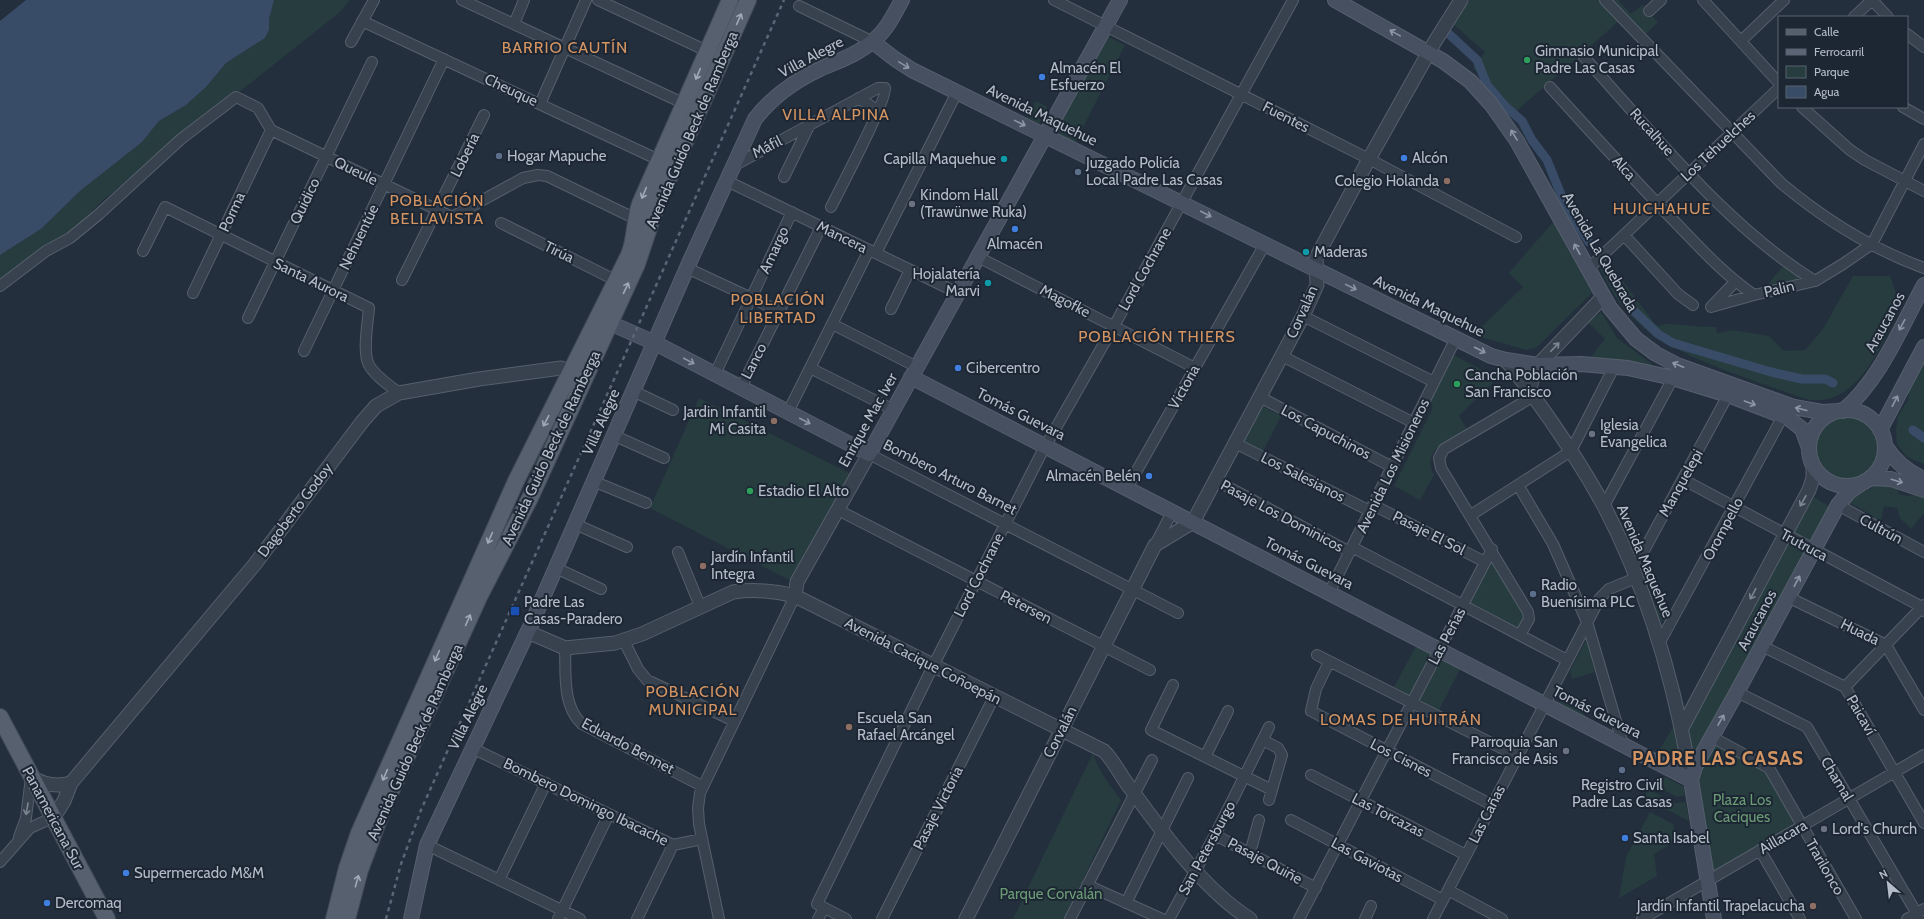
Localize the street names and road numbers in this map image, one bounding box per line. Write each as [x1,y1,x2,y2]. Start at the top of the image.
street label: Avenida Guido Beck de Ramberga [642,28,742,231]
street label: Villa Alegre [776,32,847,82]
street label: Cheuque [481,70,541,110]
street label: Avenida Maquehue [984,80,1101,150]
street label: Fuentes [1260,98,1312,136]
street label: Rucalhue [1626,104,1678,160]
street label: Los Tehuelches [1677,107,1759,185]
street label: Lobería [447,129,484,180]
street label: Máfil [749,132,785,162]
street label: Alca [1608,152,1640,184]
street label: Queule [331,153,381,189]
street label: Quidico [286,175,324,227]
street label: Porma [215,189,249,235]
street label: Avenida La Quebrada [1558,189,1642,316]
street label: Nehuentúe [335,201,383,273]
street label: Mancera [814,217,871,257]
street label: Amargo [755,224,793,276]
street label: Lord Cochrane [1115,224,1175,314]
street label: Tirúa [541,237,578,267]
street label: Santa Aurora [270,254,352,306]
street label: Avenida Maquehue [1371,271,1488,341]
street label: Palin [1762,277,1796,301]
street label: Magofke [1037,281,1093,321]
street label: Corvalán [1282,283,1322,341]
street label: Araucanos [1861,289,1909,355]
street label: Lanco [737,340,771,382]
street label: Avenida Guido Beck de Ramberga [498,347,604,548]
street label: Victoria [1164,361,1204,412]
street label: Enrique Mac Iver [835,370,901,470]
street label: Tomás Guevara [974,384,1069,444]
street label: Villa Alegre [578,386,624,458]
street label: Avenida Los Misioneros [1353,396,1433,536]
street label: Los Capuchinos [1278,401,1374,463]
street label: Bombero Arturo Barnet [880,435,1020,519]
street label: Manquelepi [1655,446,1707,520]
street label: Los Salesianos [1258,448,1348,506]
street label: Dagoberto Godoy [254,459,337,561]
street label: Pasaje Los Dominicos [1217,476,1347,556]
street label: Orompello [1699,494,1747,564]
street label: Avenida Maquehue [1613,502,1677,620]
street label: Pasaje El Sol [1390,507,1469,559]
street label: Cultrún [1856,510,1906,548]
street label: Trutruca [1777,525,1831,565]
street label: Lord Cochrane [950,530,1008,620]
street label: Tomás Guevara [1262,533,1357,593]
street label: Petersen [997,586,1055,628]
street label: Araucanos [1734,587,1780,653]
street label: Las Peñas [1424,604,1470,668]
street label: Avenida Cacique Coñoepán [842,614,1004,708]
street label: Huada [1838,615,1883,649]
street label: Avenida Guido Beck de Ramberga [364,640,467,843]
street label: Villa Alegre [444,681,492,753]
street label: Tomás Guevara [1550,682,1645,742]
street label: Paicaví [1842,692,1880,738]
street label: Corvalán [1039,703,1081,761]
street label: Eduardo Bennet [579,714,677,778]
street label: Los Cisnes [1367,735,1435,781]
street label: Bombero Domingo Ibacache [501,754,672,850]
street label: Chamal [1817,754,1857,805]
street label: Pasaje Victoria [909,762,967,853]
street label: Panamericana Sur [18,763,88,873]
street label: Las Cañas [1465,782,1509,846]
street label: Las Torcazas [1349,789,1427,841]
street label: San Petersburgo [1175,798,1239,898]
street label: Aillacara [1756,816,1811,858]
street label: Pasaje Quiñe [1225,834,1306,888]
street label: Las Gaviotas [1328,834,1406,886]
street label: Trarilonco [1802,836,1848,898]

